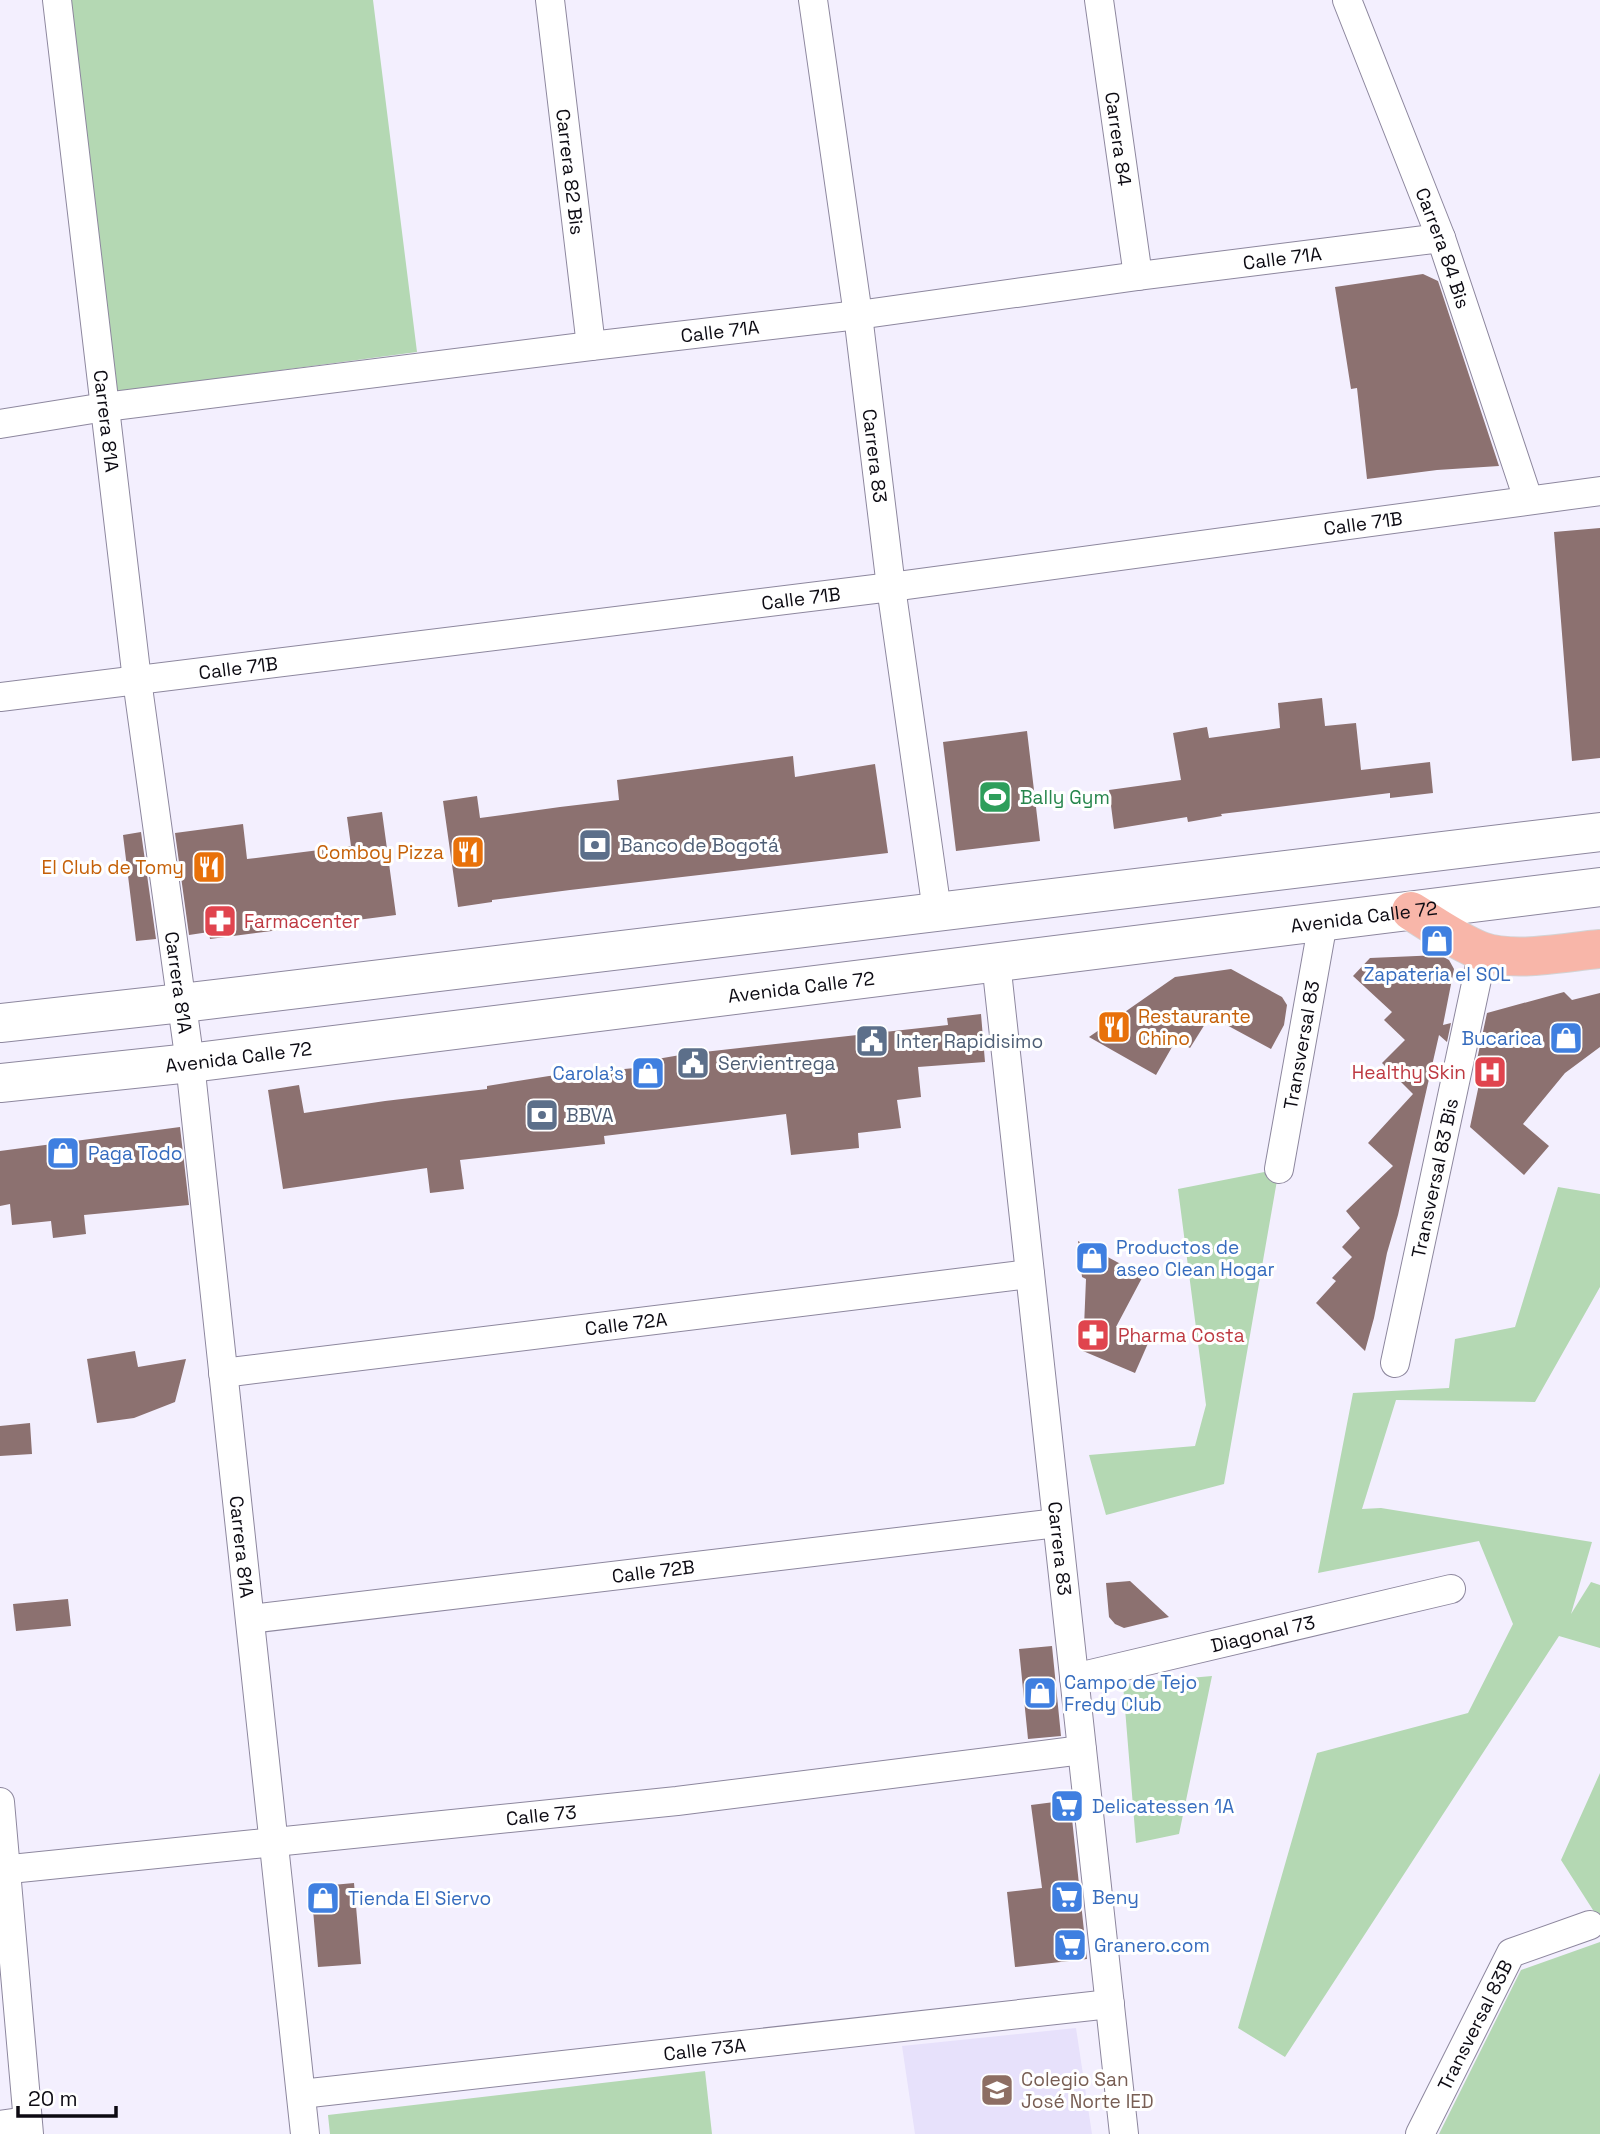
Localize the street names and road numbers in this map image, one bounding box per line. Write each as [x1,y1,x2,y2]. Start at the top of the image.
street label: Carrera 84 [1100,90,1138,187]
street label: Carrera 82 Bis [551,108,590,236]
street label: Carrera 84 Bis [1410,184,1476,312]
street label: Calle 71A [1241,241,1323,275]
street label: Calle 71A [679,314,761,348]
street label: Carrera 81A [88,369,125,474]
street label: Carrera 83 [857,407,893,504]
street label: Calle 71B [1322,505,1404,541]
street label: Calle 71B [760,581,842,615]
street label: Calle 71B [197,650,279,685]
street label: Avenida Calle 72 [1289,895,1439,938]
street label: Carrera 81A [159,930,198,1035]
street label: Avenida Calle 72 [726,965,876,1008]
street label: Transversal 83 [1277,978,1325,1111]
street label: Avenida Calle 72 [164,1035,313,1078]
street label: Transversal 83 Bis [1405,1096,1464,1260]
street label: Calle 72A [583,1306,669,1341]
street label: Carrera 81A [224,1494,260,1599]
street label: Carrera 83 [1043,1500,1078,1597]
street label: Calle 72B [610,1554,696,1588]
street label: Diagonal 73 [1208,1609,1317,1658]
street label: Calle 73 [505,1799,578,1831]
street label: Transversal 83B [1431,1955,1518,2095]
street label: Calle 73A [662,2032,747,2066]

